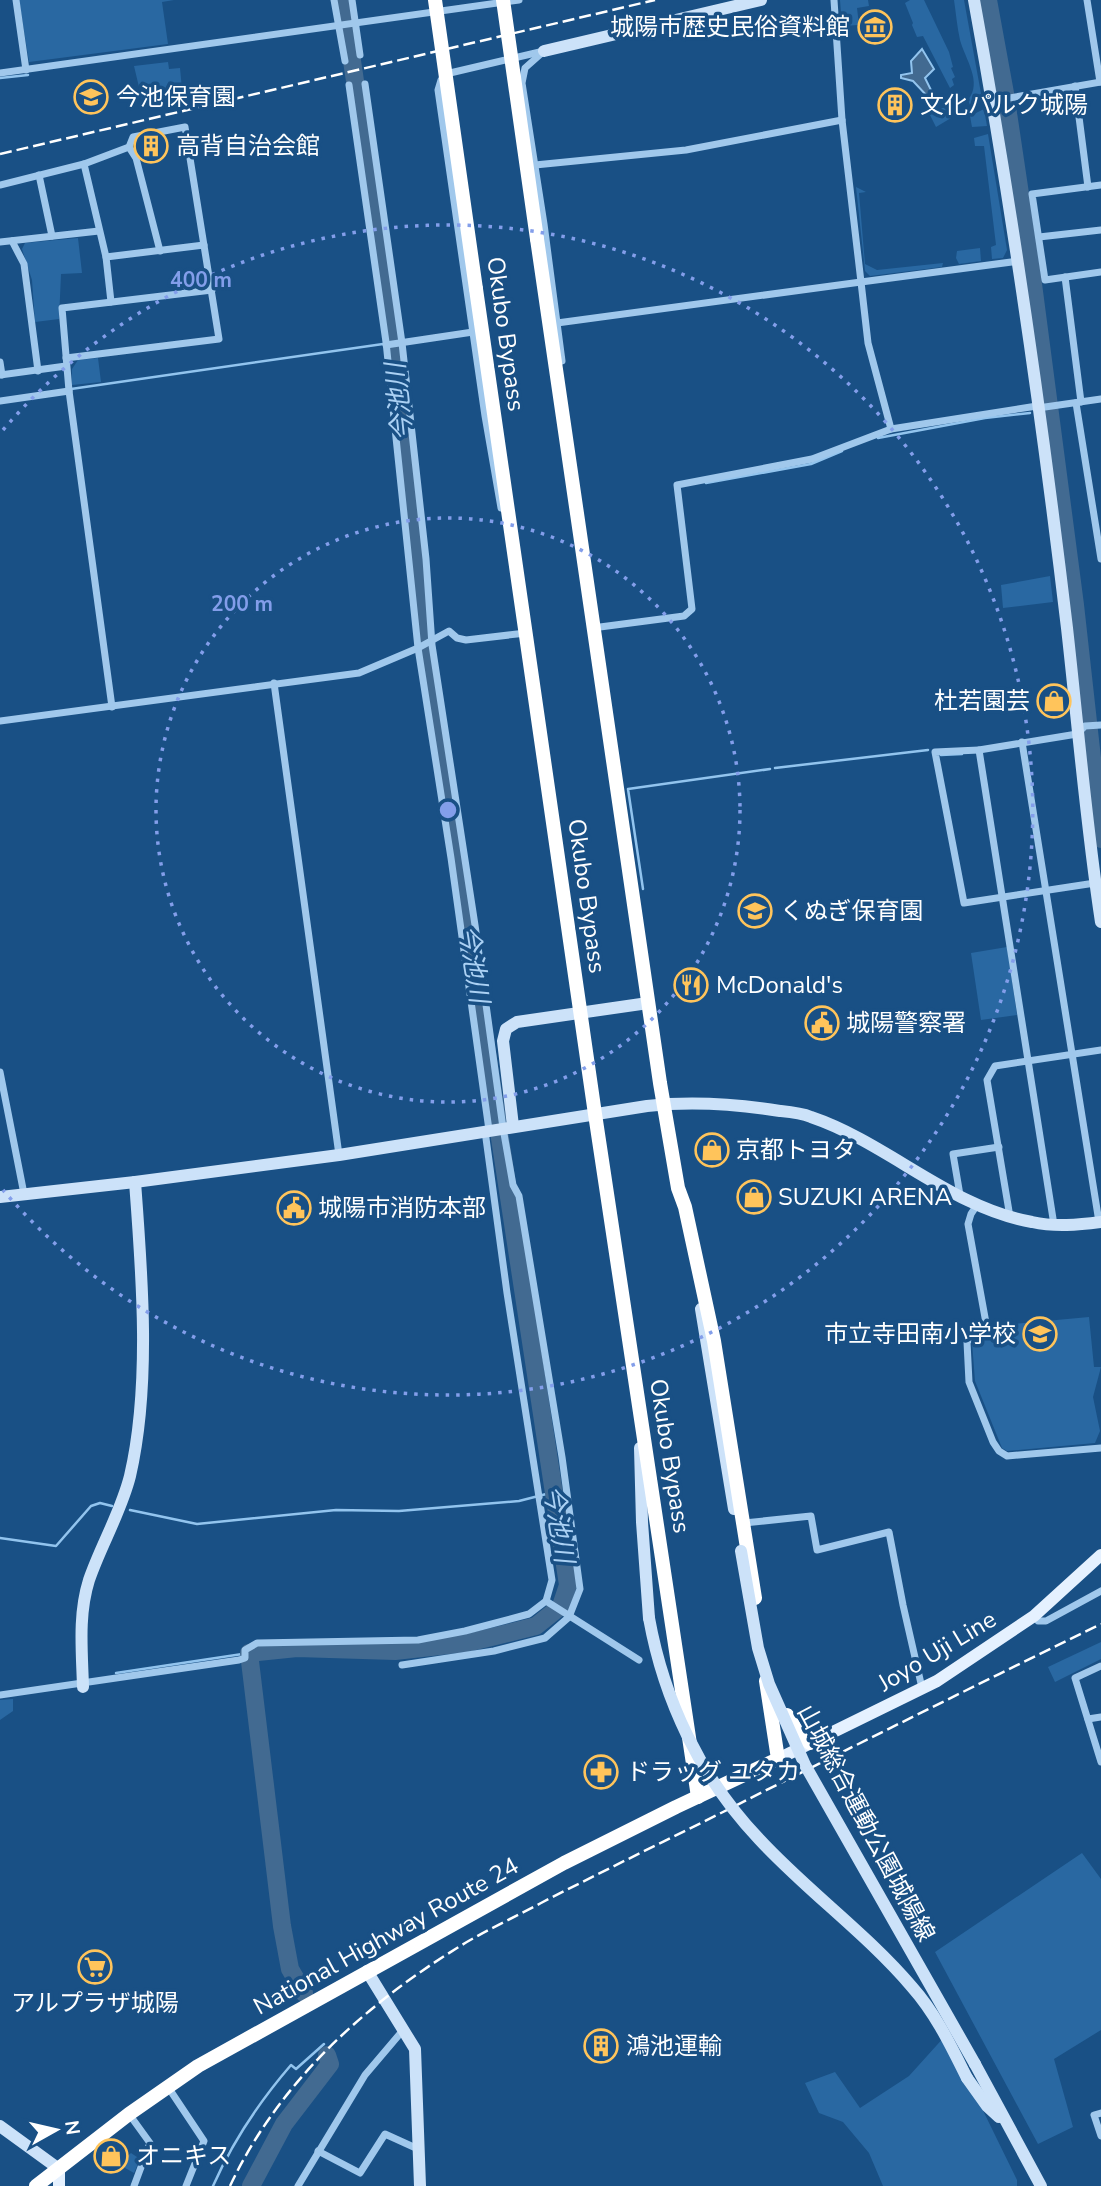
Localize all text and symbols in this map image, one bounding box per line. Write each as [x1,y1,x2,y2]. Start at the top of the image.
museum icon: 城陽市歴史民俗資料館 [856,8,894,46]
place label: 城陽市歴史民俗資料館 [610,11,850,43]
school or university icon: 今池保育園 [72,78,110,116]
place label: 今池保育園 [116,81,236,113]
building icon: 文化パルク城陽 [876,86,914,124]
place label: 文化パルク城陽 [920,89,1088,121]
building icon: 高背自治会館 [132,127,170,165]
place label: 高背自治会館 [176,130,320,162]
street label: Okubo Bypass [479,255,533,413]
text: 400 m [170,266,232,294]
water label: 今池川 [378,358,421,443]
text: 200 m [211,590,273,618]
shop icon: 杜若園芸 [1035,682,1073,720]
place label: 杜若園芸 [934,685,1030,717]
centre of rings [436,798,460,822]
street label: Okubo Bypass [560,817,614,975]
school or university icon: くぬぎ保育園 [736,892,774,930]
place label: くぬぎ保育園 [780,895,924,927]
water label: 今池川 [450,923,497,1008]
restaurant icon: McDonald's [672,966,710,1004]
place label: McDonald's [716,969,843,1001]
public building icon: 城陽警察署 [803,1004,841,1042]
place label: 城陽警察署 [846,1007,966,1039]
shop icon: 京都トヨタ [693,1131,731,1169]
place label: 京都トヨタ [736,1134,856,1166]
shop icon: SUZUKI ARENA [735,1178,773,1216]
place label: SUZUKI ARENA [778,1181,952,1213]
public building icon: 城陽市消防本部 [275,1189,313,1227]
place label: 城陽市消防本部 [318,1192,486,1224]
school or university icon: 市立寺田南小学校 [1021,1315,1059,1353]
place label: 市立寺田南小学校 [824,1318,1016,1350]
street label: Okubo Bypass [642,1377,698,1535]
water label: 今池川 [535,1483,582,1568]
street label: Joyo Uji Line [871,1603,1002,1699]
street label: 山城総合運動公園城陽線 [790,1699,942,1947]
pharmacy icon: ドラッグ ユタカ [582,1753,620,1791]
place label: ドラッグ ユタカ [626,1756,800,1788]
street label: National Highway Route 24 [248,1850,524,2022]
supermarket icon: アルプラザ城陽 [76,1948,114,1986]
place label: アルプラザ城陽 [11,1987,179,2019]
building icon: 鴻池運輸 [582,2027,620,2065]
place label: 鴻池運輸 [626,2030,722,2062]
north arrow [21,2095,91,2165]
text: N [58,2119,86,2137]
shop icon: オニキス [92,2137,130,2175]
place label: オニキス [136,2140,231,2172]

